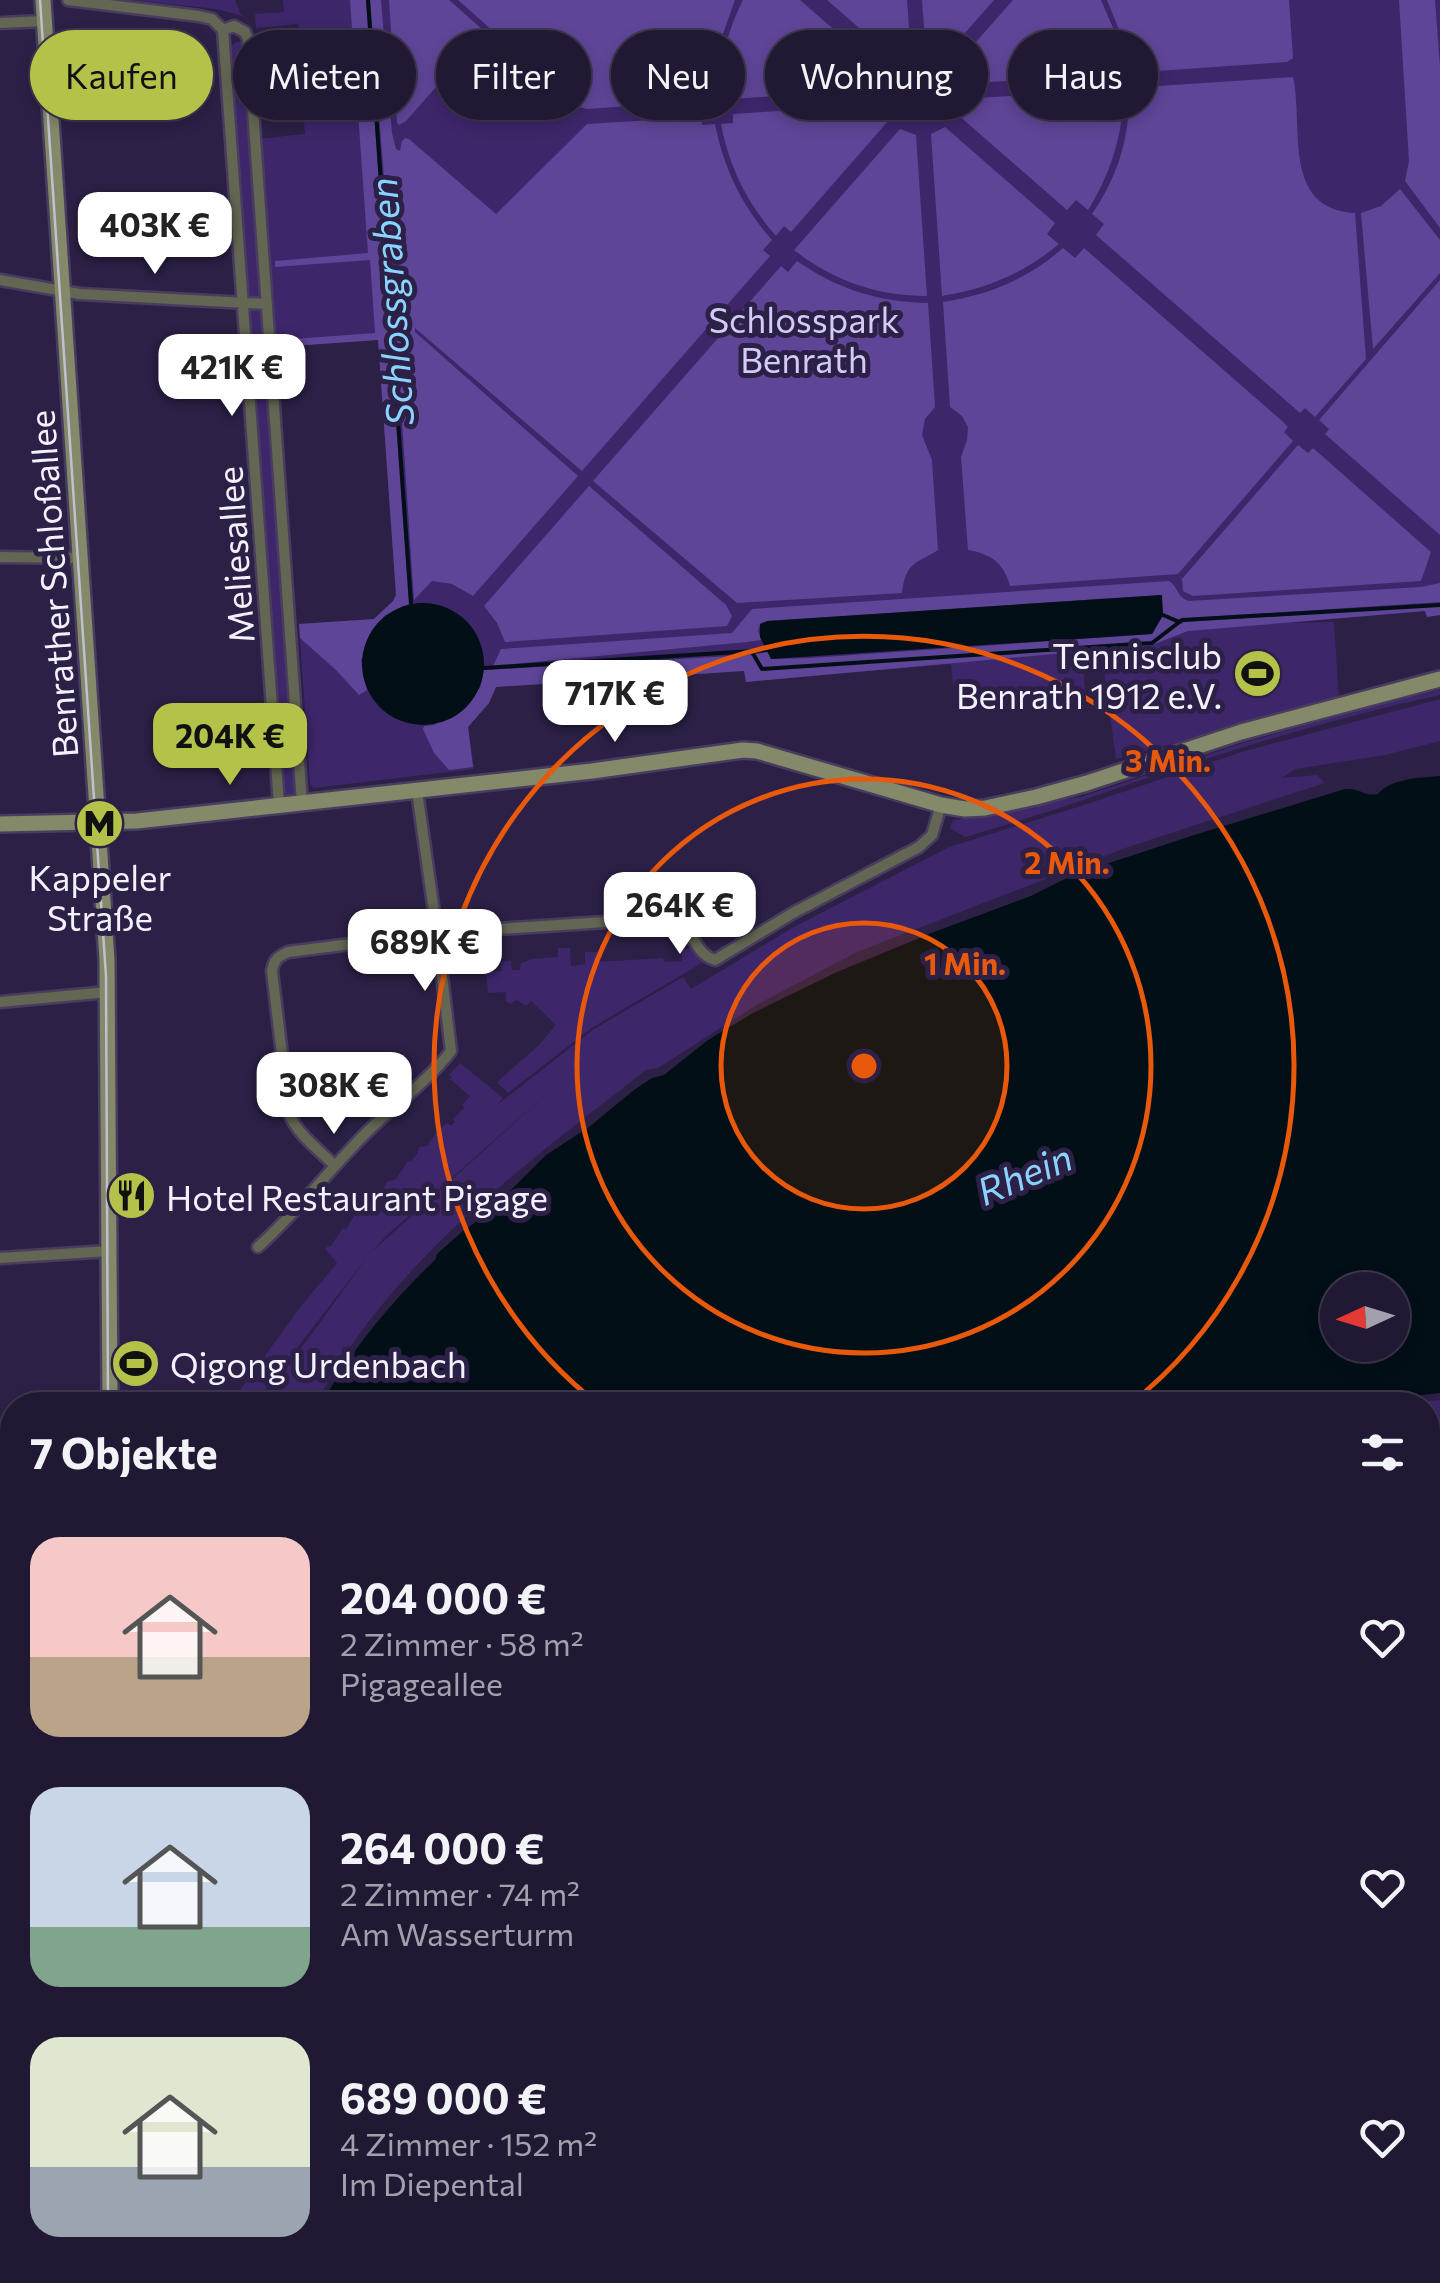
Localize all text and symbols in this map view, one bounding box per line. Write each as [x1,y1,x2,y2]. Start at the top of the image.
chip: Kaufen [30,30,213,120]
chip: Mieten [233,30,416,120]
chip: Filter [436,30,591,120]
chip: Neu [611,30,745,120]
chip: Wohnung [765,30,988,120]
chip: Haus [1008,30,1158,120]
water label: Schlossgraben [358,176,422,428]
pin: 403K € [74,192,236,277]
text: 403K € [100,204,210,244]
park label: Schlosspark Benrath [708,297,900,380]
pin: 421K € [151,334,313,419]
text: 421K € [180,346,284,386]
street label: Benrather Schloßallee [18,409,86,759]
street label: Meliesallee [206,465,262,645]
place label: Tennisclub Benrath 1912 e.V. [956,633,1222,716]
sports icon: Tennisclub Benrath 1912 e.V. [1231,648,1283,700]
pin: 717K € [534,660,696,745]
text: 717K € [565,672,665,712]
pin: 204K € [149,703,311,788]
text: 204K € [175,715,285,755]
text: 3 Min. [1125,741,1211,778]
metro station icon: Kappeler Straße [74,798,126,850]
text: 2 Min. [1024,843,1110,880]
place label: Kappeler Straße [29,855,172,938]
pin: 264K € [599,872,761,957]
text: 264K € [626,884,734,924]
pin: 689K € [344,909,506,994]
text: 689K € [370,921,480,961]
text: 1 Min. [924,944,1006,981]
centre of rings [846,1048,882,1084]
pin: 308K € [253,1052,415,1137]
text: 308K € [279,1064,389,1104]
water label: Rhein [969,1132,1079,1214]
restaurant icon: Hotel Restaurant Pigage [105,1170,157,1222]
place label: Hotel Restaurant Pigage [166,1175,548,1218]
north arrow [1320,1272,1410,1362]
map controls [1320,1272,1410,1362]
sports icon: Qigong Urdenbach [109,1337,161,1389]
place label: Qigong Urdenbach [170,1342,467,1385]
icon: filters [1355,1425,1410,1480]
text: 7 Objekte [30,1426,218,1478]
text: 204 000 € [340,1571,547,1623]
icon: home [110,1577,230,1697]
icon: heart [1355,1610,1410,1665]
text: 2 Zimmer · 58 m² [340,1623,584,1663]
text: Pigageallee [340,1663,503,1703]
text: 264 000 € [340,1821,545,1873]
icon: home [110,1827,230,1947]
icon: heart [1355,1860,1410,1915]
text: 2 Zimmer · 74 m² [340,1873,580,1913]
text: Am Wasserturm [340,1913,574,1953]
text: 689 000 € [340,2071,547,2123]
icon: home [110,2077,230,2197]
icon: heart [1355,2110,1410,2165]
text: 4 Zimmer · 152 m² [340,2123,597,2163]
text: Im Diepental [340,2163,524,2203]

